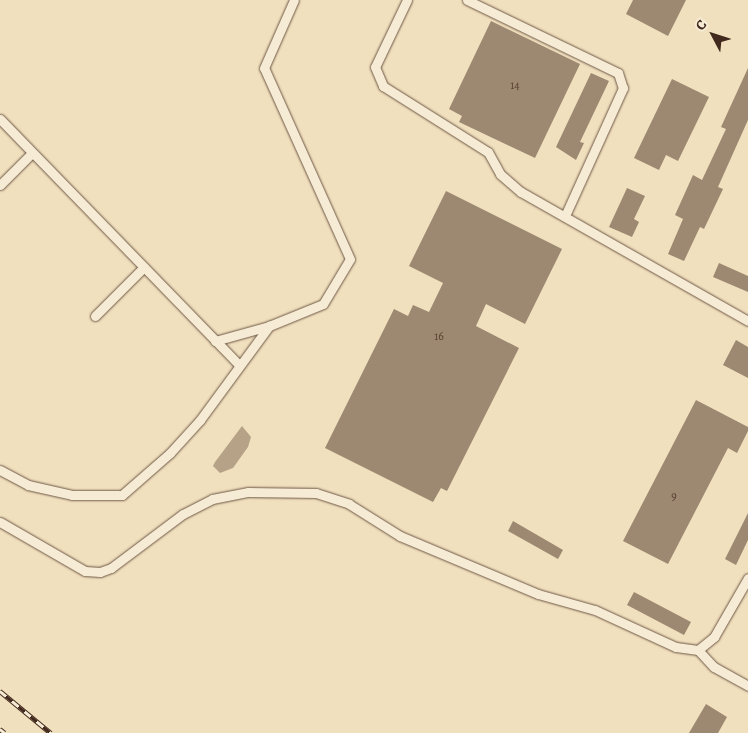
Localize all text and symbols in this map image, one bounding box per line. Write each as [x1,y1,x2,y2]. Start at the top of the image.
north arrow [688,10,738,60]
text: С [691,16,711,34]
house number: 14 [510,79,520,93]
house number: 16 [434,330,444,344]
house number: 9 [671,490,677,504]

